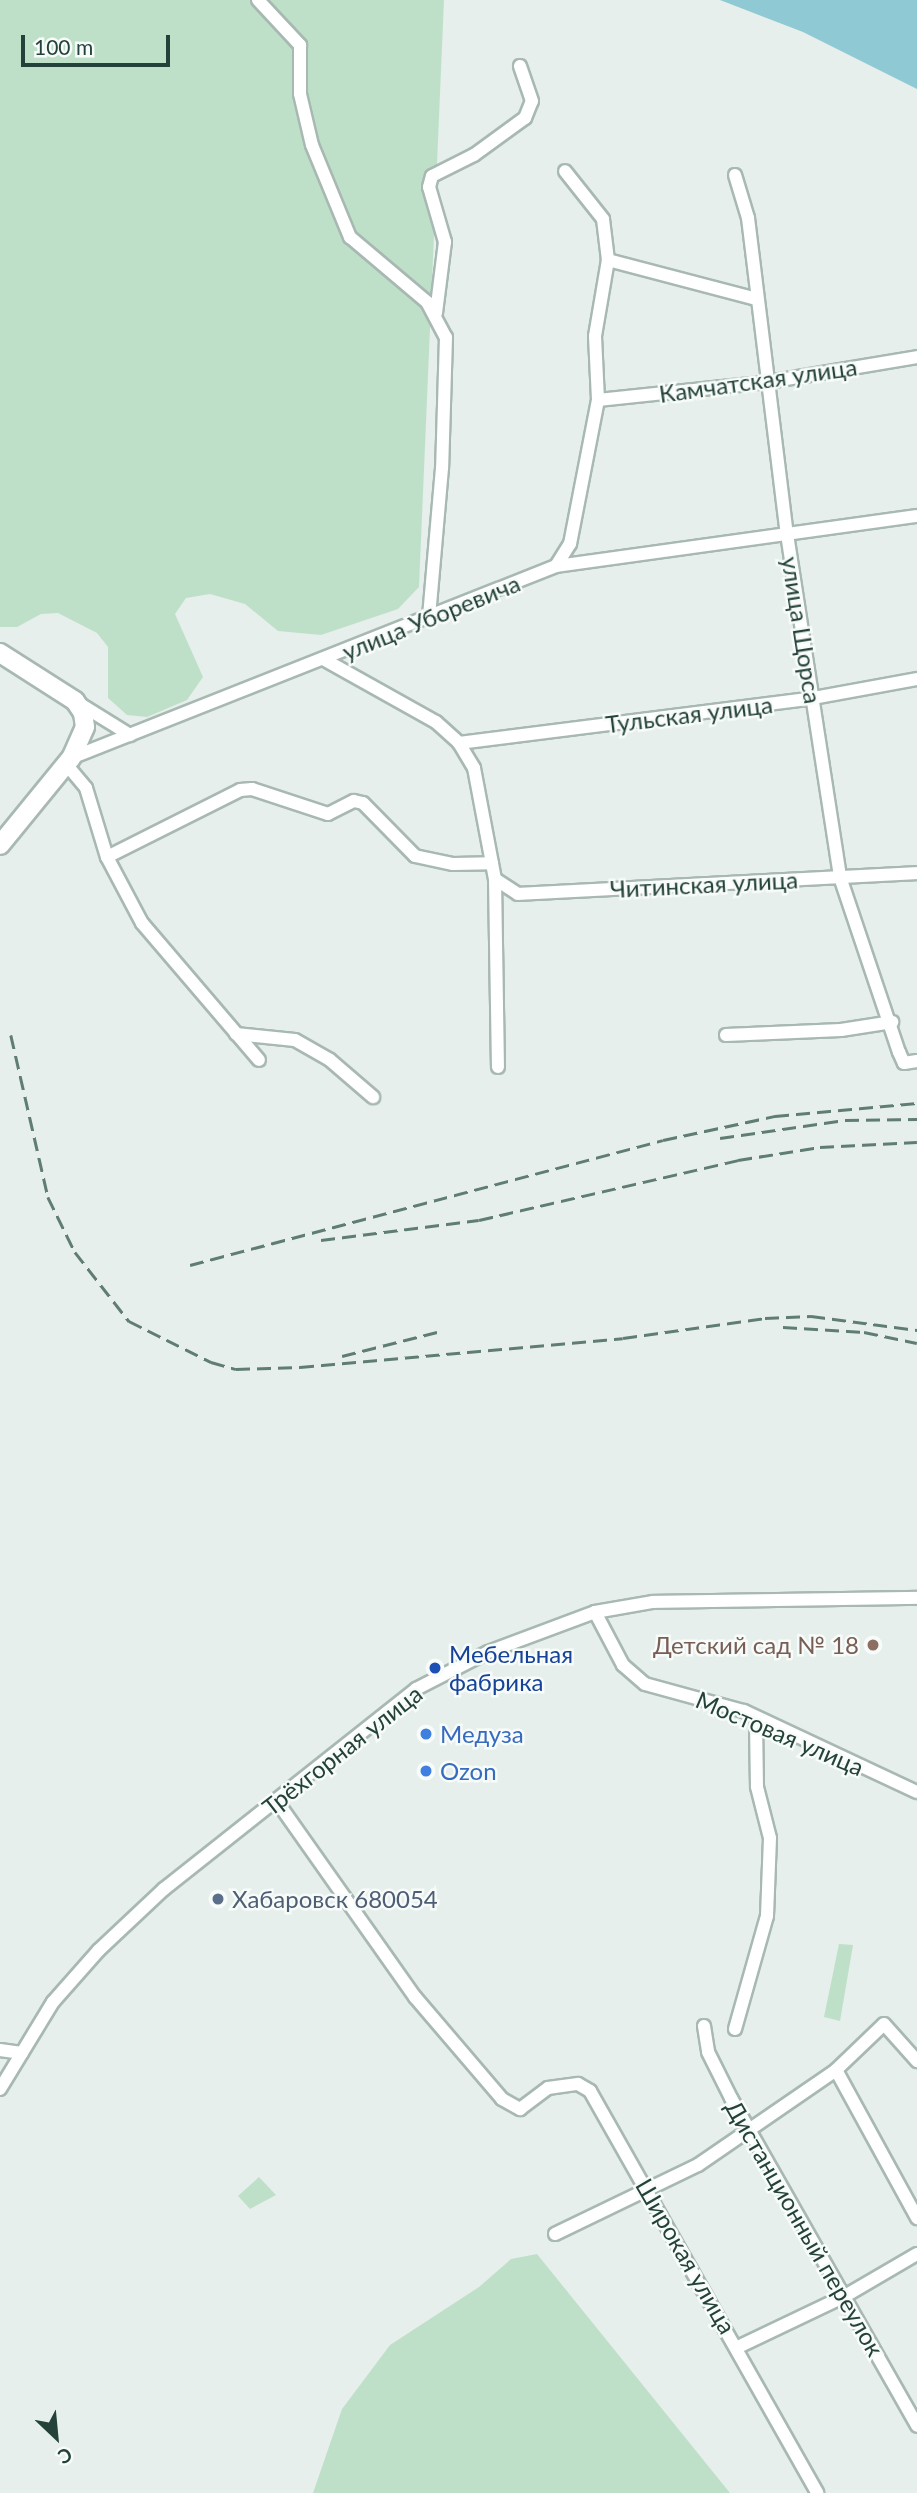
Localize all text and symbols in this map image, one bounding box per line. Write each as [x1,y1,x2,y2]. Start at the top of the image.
scale bar [24,21,173,65]
text: 100 m [34,34,93,59]
street label: Камчатская улица [657,352,859,408]
street label: улица Щорса [776,555,828,705]
street label: улица Уборевича [338,568,524,666]
street label: Тульская улица [604,689,774,739]
street label: Читинская улица [609,865,799,903]
place label: Детский сад № 18 [653,1631,859,1659]
marker: Детский сад № 18 [865,1637,881,1653]
place label: Мебельная фабрика [449,1640,573,1696]
marker: Мебельная фабрика [427,1660,443,1676]
street label: Трёхгорная улица [256,1679,428,1821]
street label: Мостовая улица [692,1685,868,1781]
place label: Медуза [440,1720,524,1748]
marker: Медуза [418,1726,434,1742]
place label: Ozon [440,1757,497,1785]
marker: Ozon [418,1763,434,1779]
place label: Хабаровск 680054 [232,1885,438,1913]
marker: Хабаровск 680054 [210,1891,226,1907]
street label: Дистанционный переулок [720,2095,890,2361]
street label: Широкая улица [630,2173,742,2339]
north arrow [21,2402,91,2472]
text: С [55,2443,76,2469]

